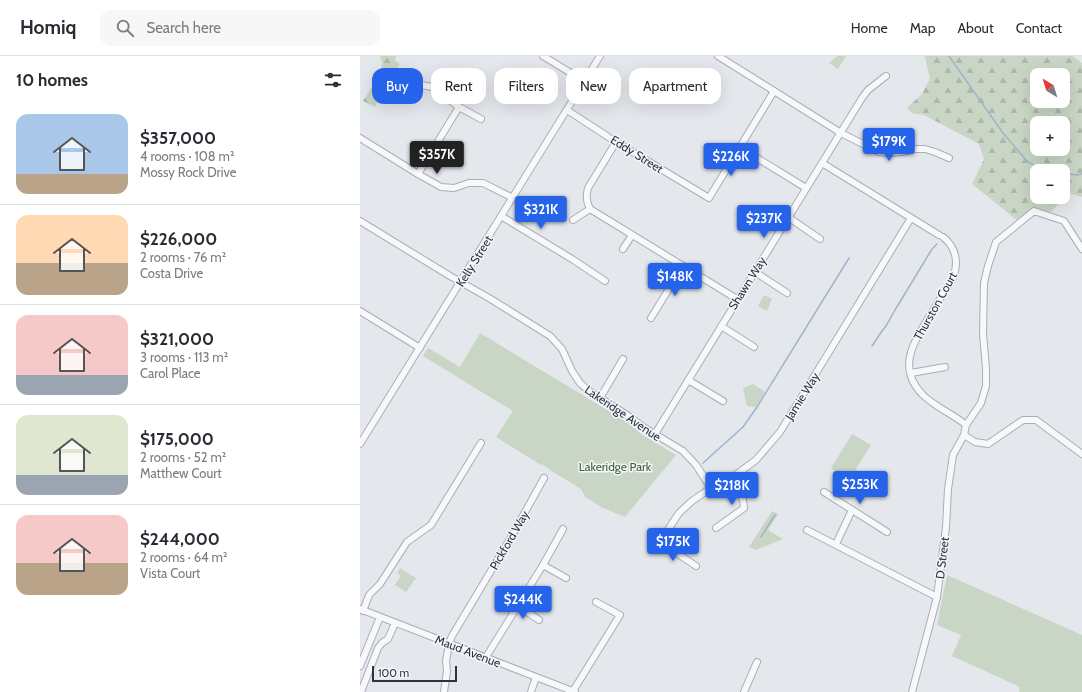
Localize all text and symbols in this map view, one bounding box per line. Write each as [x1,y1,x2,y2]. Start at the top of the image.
search box [100,10,380,46]
text: Homiq [20,16,76,39]
icon: search [114,17,136,39]
text: Search here [146,19,221,37]
text: Home [851,19,888,37]
text: Map [910,19,935,37]
text: About [957,19,994,37]
text: Contact [1016,19,1062,37]
chip: Buy [372,68,423,104]
chip: Rent [431,68,486,104]
chip: Filters [494,68,558,104]
chip: New [566,68,621,104]
chip: Apartment [629,68,721,104]
north arrow [1030,68,1070,108]
map controls [1030,68,1070,204]
icon: filters [322,69,344,91]
text: 10 homes [16,70,88,90]
button: + [1030,116,1070,156]
text: $357,000 [140,128,216,148]
pin: $179K [861,128,917,162]
icon: home [48,130,96,178]
street label: Eddy Street [608,132,666,176]
text: $179K [872,133,906,149]
pin: $357K [409,141,465,175]
pin: $226K [703,143,759,177]
text: $357K [419,146,455,162]
text: 4 rooms · 108 m² [140,148,234,164]
text: $226K [713,148,749,164]
text: Mossy Rock Drive [140,164,236,180]
button: − [1030,164,1070,204]
pin: $321K [513,196,569,230]
text: $321K [524,201,558,217]
pin: $237K [736,205,792,239]
text: $237K [746,210,782,226]
text: $226,000 [140,229,217,249]
icon: home [48,231,96,279]
street label: Kelly Street [452,233,496,289]
text: 2 rooms · 76 m² [140,249,226,265]
street label: Shawn Way [725,254,769,312]
pin: $148K [647,263,703,297]
text: Costa Drive [140,265,203,281]
text: $148K [657,268,693,284]
street label: Thurston Court [910,269,960,343]
text: $321,000 [140,329,214,349]
icon: home [48,331,96,379]
text: 3 rooms · 113 m² [140,349,228,365]
text: Carol Place [140,365,200,381]
street label: Jamie Way [781,370,822,423]
street label: Lakeridge Avenue [582,382,664,444]
text: $175,000 [140,429,214,449]
icon: home [48,431,96,479]
text: 2 rooms · 52 m² [140,449,226,465]
park label: Lakeridge Park [579,459,652,474]
text: Matthew Court [140,465,222,481]
pin: $253K [832,471,888,505]
pin: $218K [704,472,760,506]
text: $253K [842,476,878,492]
text: $218K [714,477,750,493]
street label: Pickford Way [486,508,532,572]
pin: $175K [645,528,701,562]
text: $244,000 [140,529,220,549]
icon: home [48,531,96,579]
text: $175K [656,533,690,549]
street label: D Street [932,536,952,580]
text: 2 rooms · 64 m² [140,549,227,565]
text: Vista Court [140,565,200,581]
pin: $244K [495,586,551,620]
text: $244K [504,591,542,607]
street label: Maud Avenue [433,632,503,670]
scale bar [372,664,457,683]
text: 100 m [378,666,409,680]

